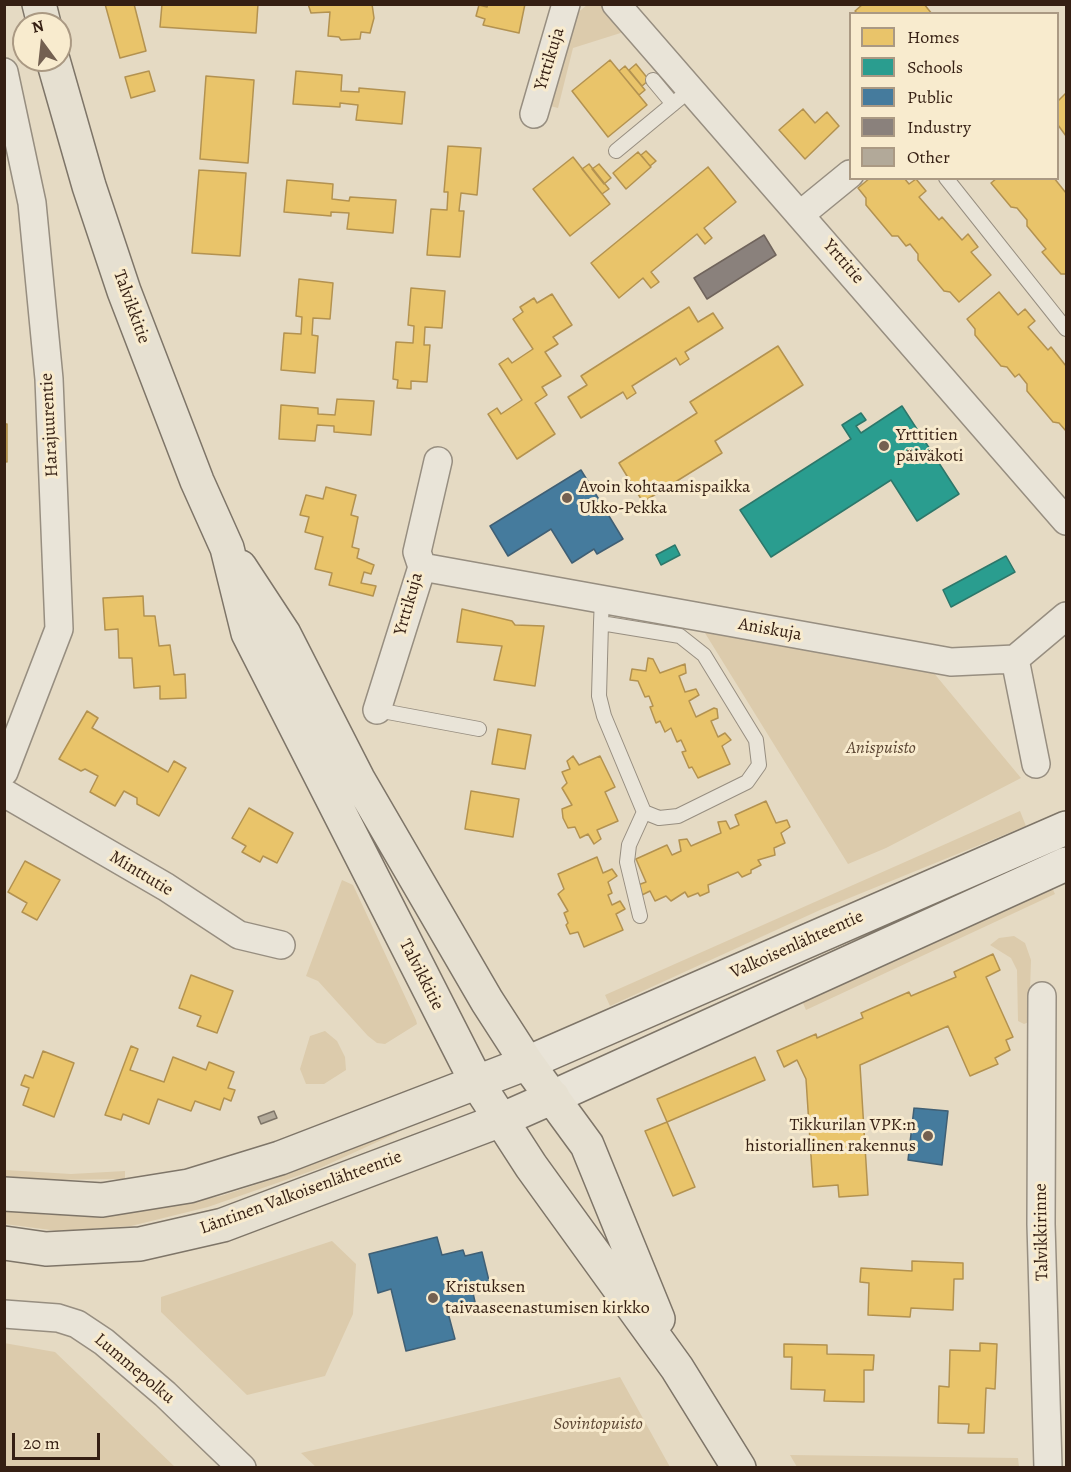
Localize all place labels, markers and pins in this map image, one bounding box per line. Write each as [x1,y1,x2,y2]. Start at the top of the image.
place label: Yrttitien päiväkoti [896,425,964,468]
marker: Yrttitien päiväkoti [877,439,891,453]
place label: Avoin kohtaamispaikka Ukko-Pekka [579,477,750,520]
marker: Avoin kohtaamispaikka Ukko-Pekka [560,491,574,505]
place label: Tikkurilan VPK:n historiallinen rakennus [745,1115,916,1158]
marker: Tikkurilan VPK:n historiallinen rakennus [921,1129,935,1143]
place label: Kristuksen taivaaseenastumisen kirkko [445,1277,650,1320]
marker: Kristuksen taivaaseenastumisen kirkko [426,1291,440,1305]

